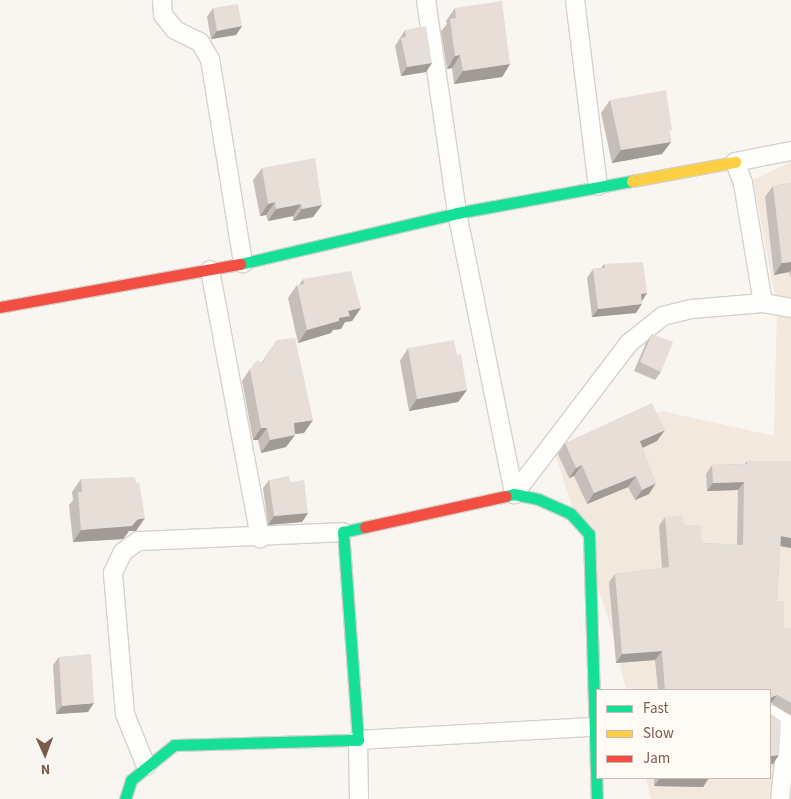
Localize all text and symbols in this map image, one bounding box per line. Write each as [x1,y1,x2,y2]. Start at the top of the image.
legend [596,689,771,779]
text: Fast [643,698,669,719]
text: Slow [643,723,674,744]
north arrow [20,729,70,779]
text: Jam [643,748,670,769]
text: N [41,759,51,779]

